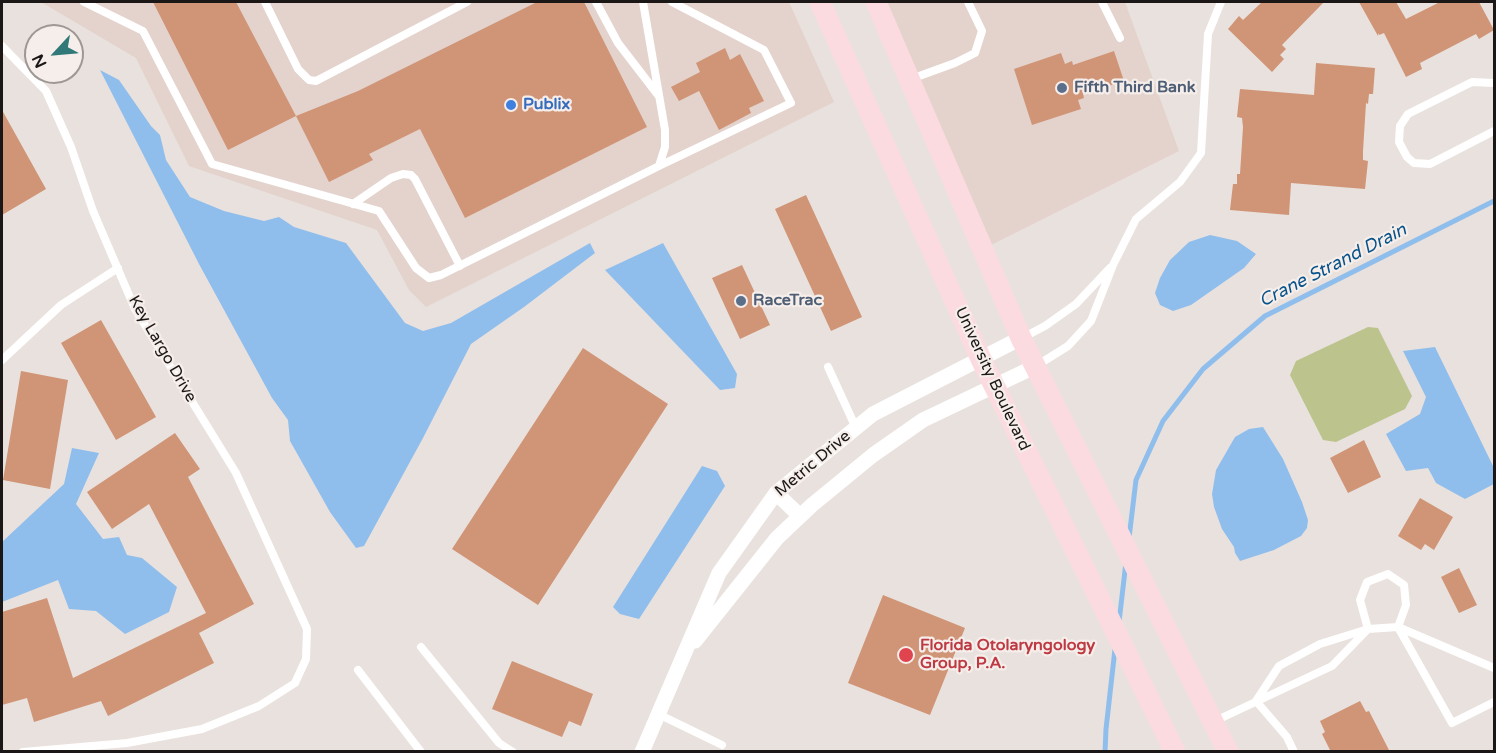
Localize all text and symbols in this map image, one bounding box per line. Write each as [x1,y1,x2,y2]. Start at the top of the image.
north arrow [24,24,84,84]
text: N [28,51,51,71]
place label: Fifth Third Bank [1074,78,1196,98]
marker: Fifth Third Bank [1055,81,1069,95]
place label: Publix [523,95,570,115]
marker: Publix [504,98,518,112]
water label: Crane Strand Drain [1256,219,1410,313]
place label: RaceTrac [753,291,822,311]
street label: Key Largo Drive [124,292,200,406]
marker: RaceTrac [734,294,748,308]
street label: University Boulevard [950,304,1034,454]
street label: Metric Drive [771,427,855,501]
place label: Florida Otolaryngology Group, P.A. [920,636,1095,674]
marker: Florida Otolaryngology Group, P.A. [897,646,915,664]

